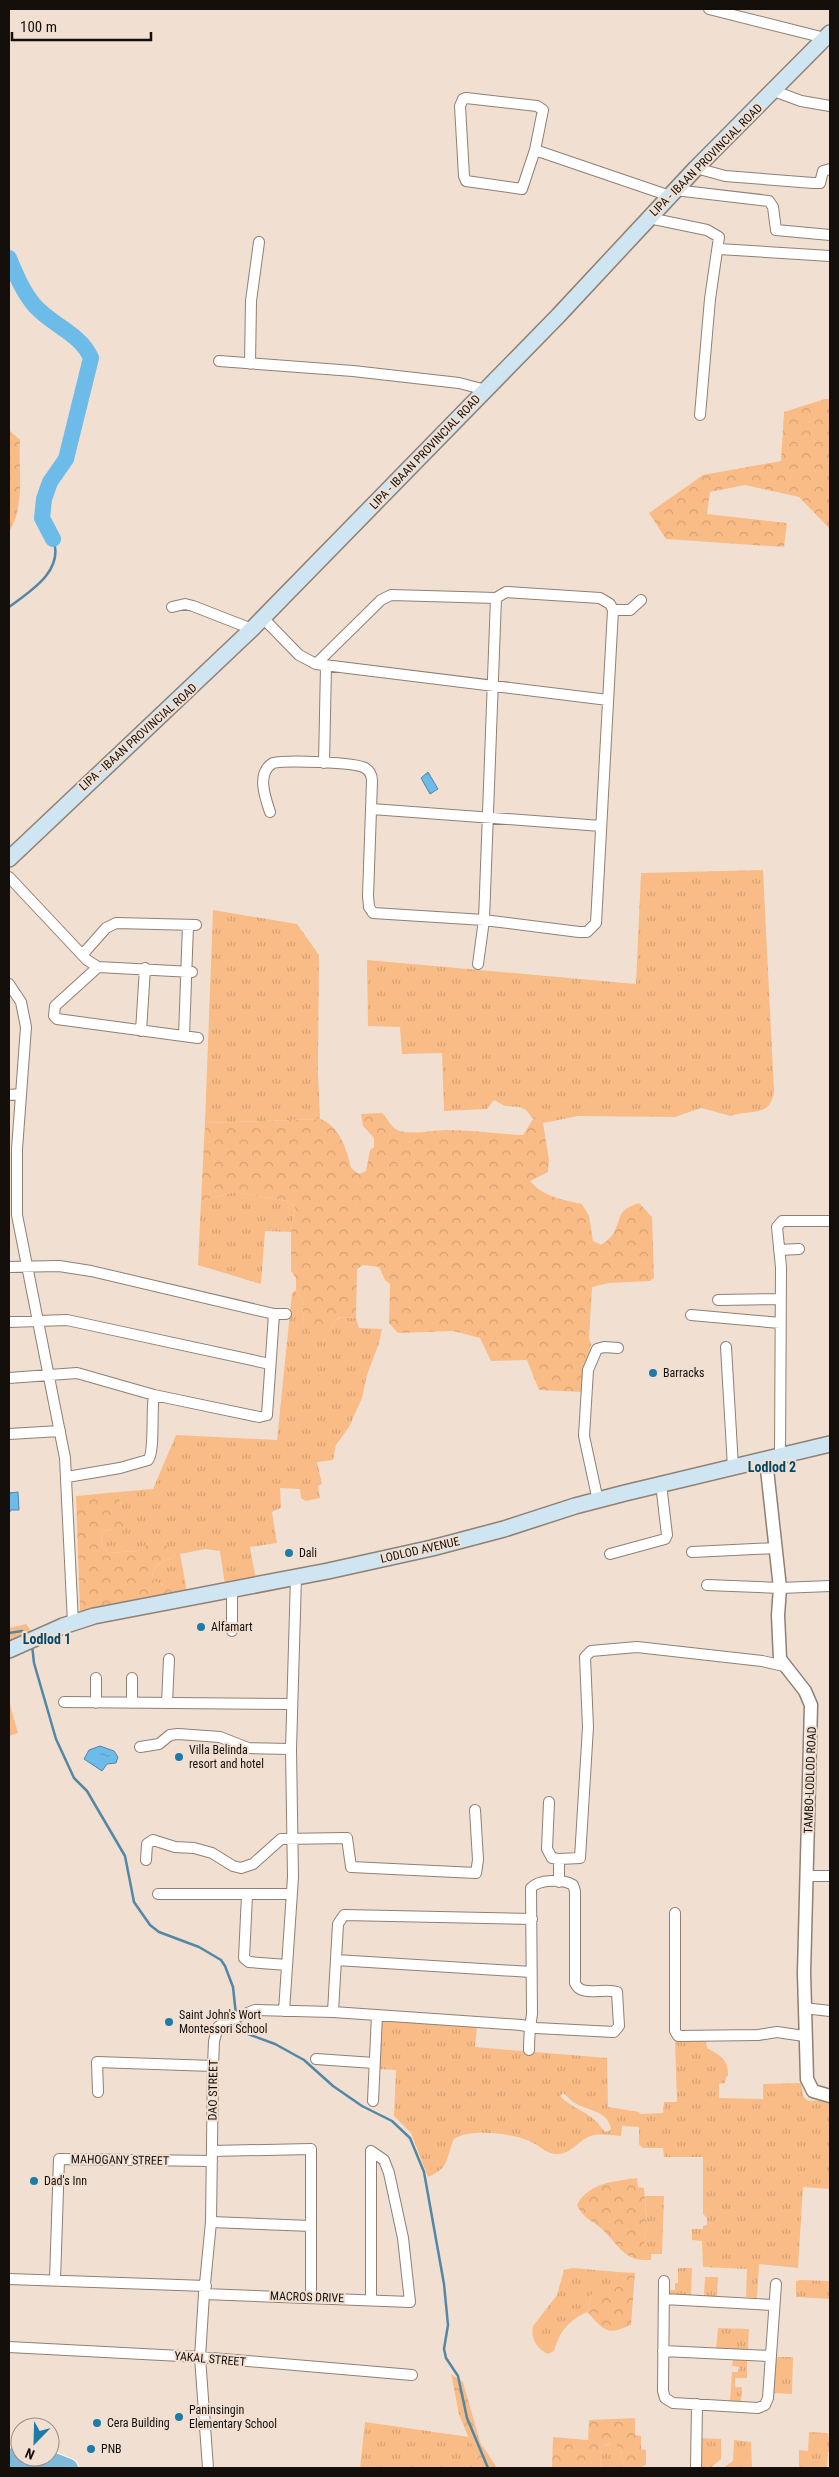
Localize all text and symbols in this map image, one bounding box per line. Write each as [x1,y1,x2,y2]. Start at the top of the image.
scale bar [12,10,151,42]
text: 100 m [20,18,57,36]
street label: LIPA - IBAAN PROVINCIAL ROAD [647,101,765,219]
street label: LIPA - IBAAN PROVINCIAL ROAD [367,392,483,512]
street label: LIPA - IBAAN PROVINCIAL ROAD [76,680,200,794]
place label: Barracks [663,1366,705,1380]
marker: Barracks [647,1367,659,1379]
district label: Lodlod 2 [748,1459,796,1475]
street label: LODLOD AVENUE [379,1534,461,1566]
place label: Dali [299,1546,317,1560]
marker: Dali [283,1547,295,1559]
place label: Alfamart [211,1620,253,1634]
marker: Alfamart [195,1621,207,1633]
district label: Lodlod 1 [23,1631,71,1647]
street label: TAMBO-LODLOD ROAD [801,1726,819,1834]
place label: Villa Belinda resort and hotel [189,1743,264,1771]
marker: Villa Belinda resort and hotel [173,1751,185,1763]
place label: Saint John's Wort Montessori School [179,2008,268,2036]
marker: Saint John's Wort Montessori School [163,2016,175,2028]
street label: DAO STREET [205,2060,221,2120]
street label: MAHOGANY STREET [71,2152,169,2168]
place label: Dad's Inn [44,2174,87,2188]
marker: Dad's Inn [28,2175,40,2187]
street label: MACROS DRIVE [270,2289,344,2305]
street label: YAKAL STREET [174,2349,246,2369]
place label: Paninsingin Elementary School [189,2403,277,2431]
marker: Paninsingin Elementary School [173,2411,185,2423]
place label: Cera Building [107,2416,170,2430]
north arrow [10,2417,60,2467]
marker: Cera Building [91,2417,103,2429]
place label: PNB [101,2442,122,2456]
marker: PNB [85,2443,97,2455]
text: N [23,2445,37,2463]

